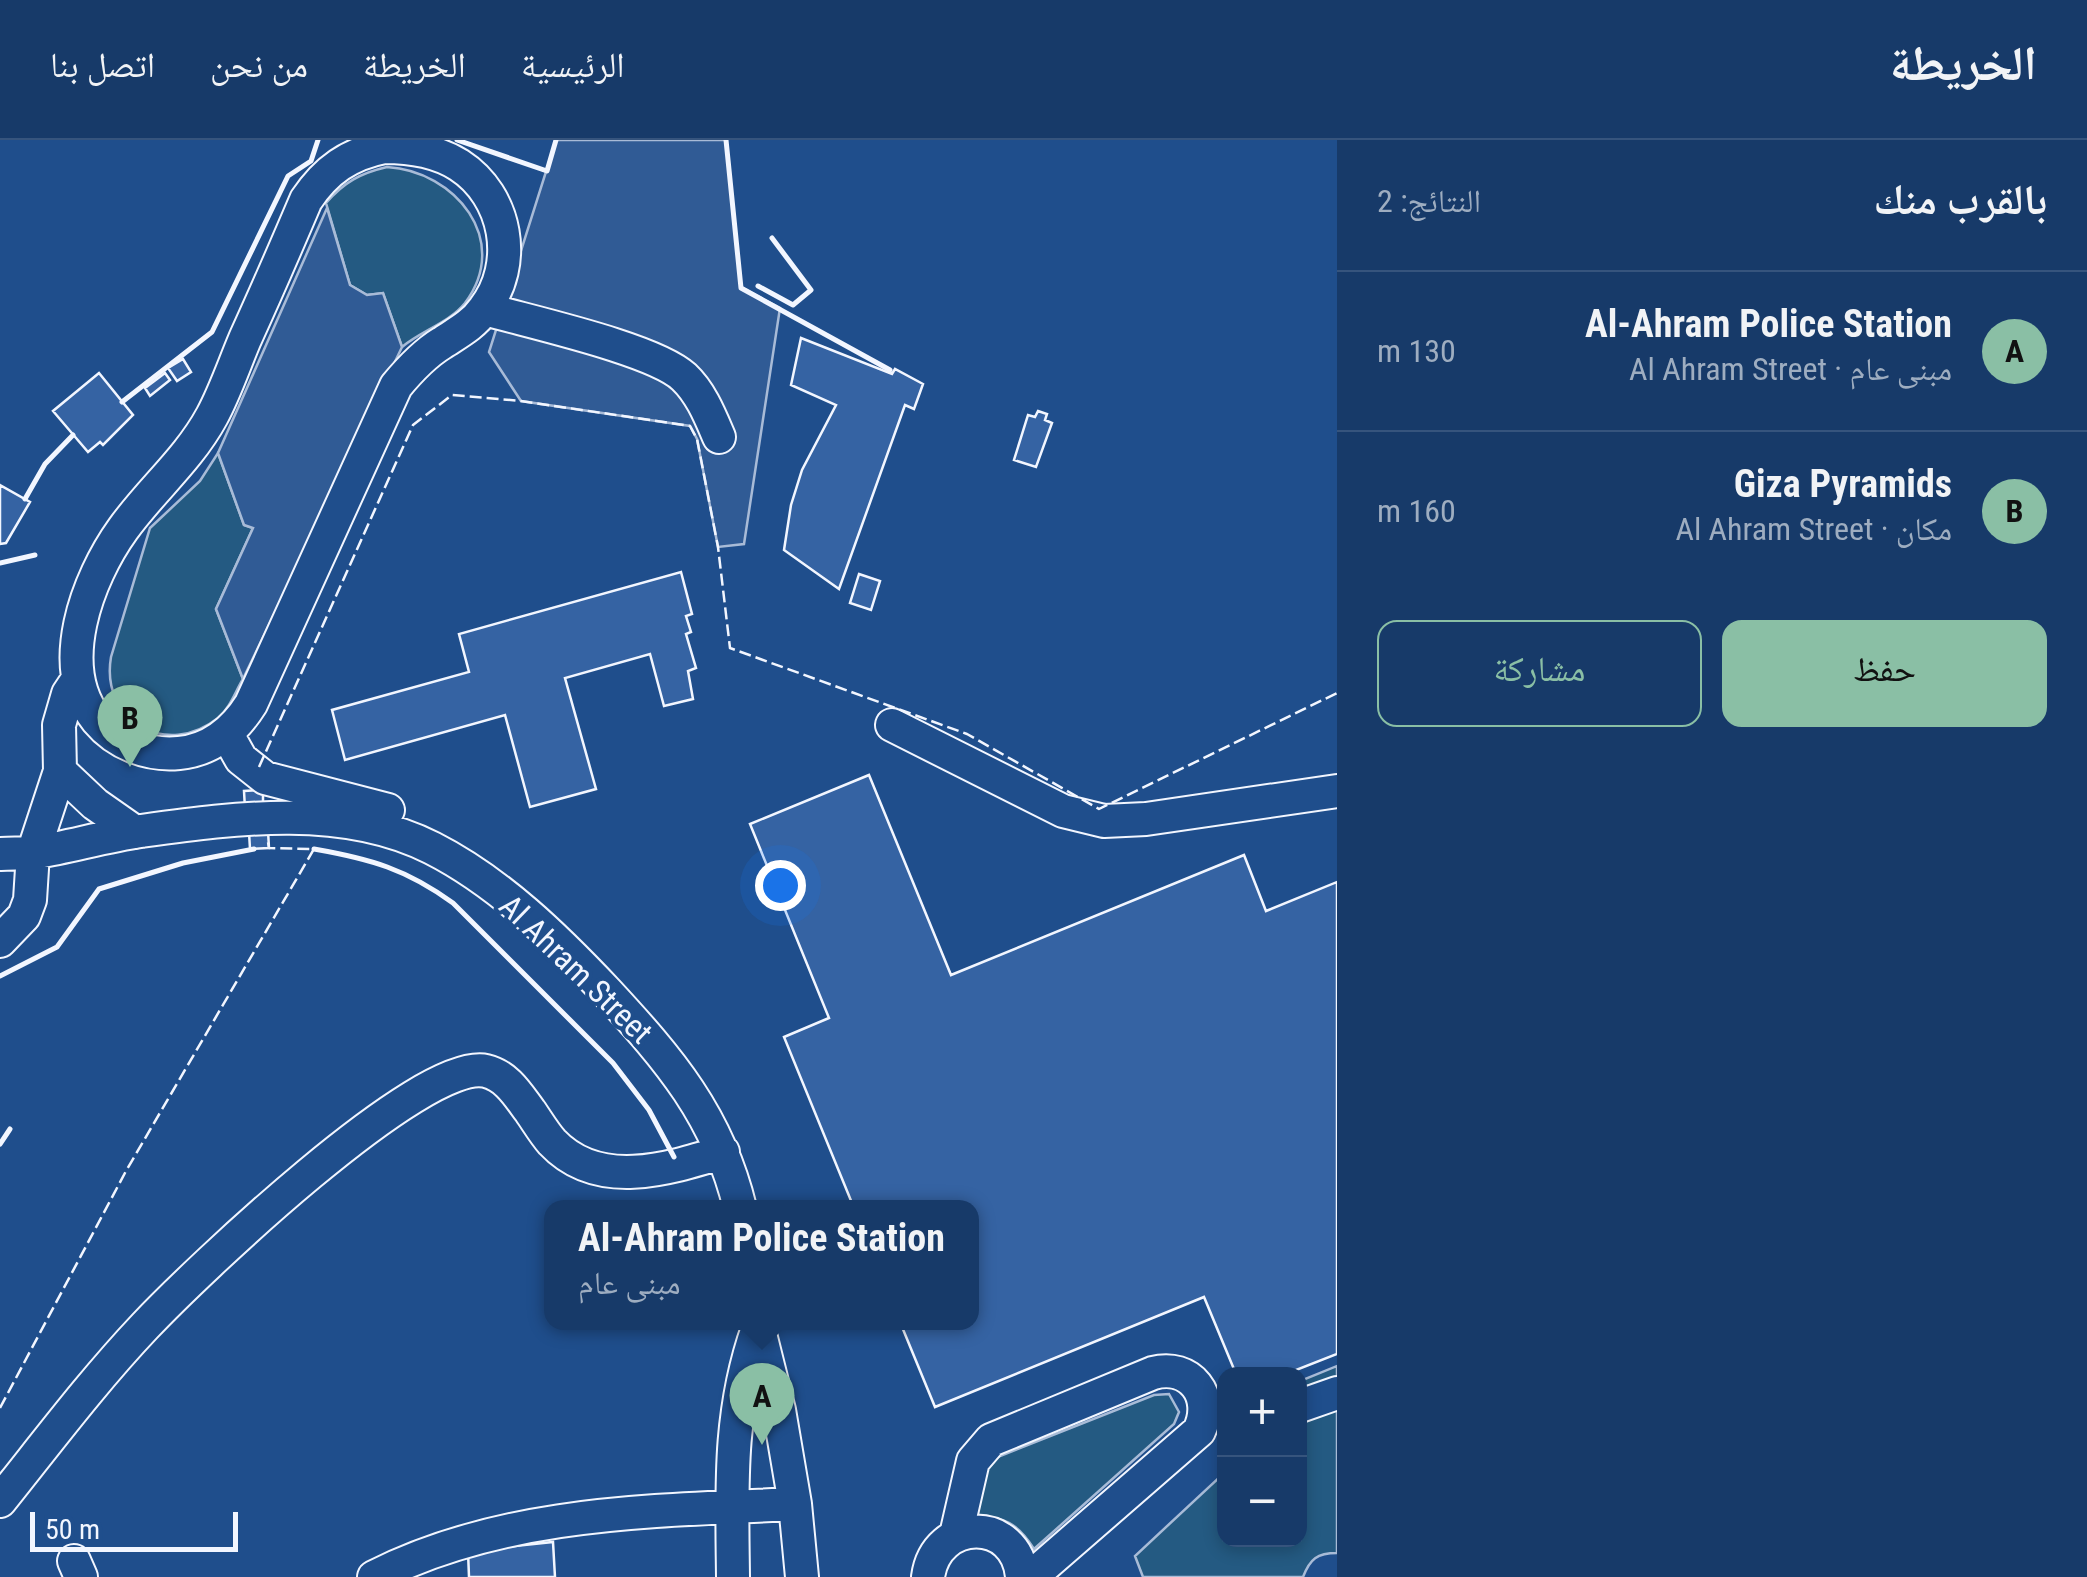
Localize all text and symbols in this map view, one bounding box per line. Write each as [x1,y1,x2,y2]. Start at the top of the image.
text: الخريطة [1890,35,2037,92]
text: اتصل بنا [50,45,155,86]
text: من نحن [210,45,308,86]
text: الخريطة [363,45,466,86]
text: الرئيسية [521,45,625,86]
text: بالقرب منك [1873,175,2047,224]
text: النتائج: 2 [1377,182,1481,220]
text: Al-Ahram Police Station [1585,302,1952,346]
text: 130 m [1377,332,1456,370]
text: A [2005,332,2024,370]
text: مبنى عام · Al Ahram Street [1629,350,1952,388]
text: Giza Pyramids [1734,462,1952,506]
text: 160 m [1377,492,1456,530]
text: B [2006,492,2023,530]
text: مكان · Al Ahram Street [1675,510,1952,548]
button: مشاركة [1377,620,1702,727]
button: حفظ [1722,620,2047,727]
pin: B [98,684,162,767]
your location [755,860,806,911]
street label: Al Ahram Street [492,887,660,1051]
popup [544,1200,979,1330]
text: Al-Ahram Police Station [578,1216,945,1260]
text: مبنى عام [578,1264,681,1302]
pin: A [730,1362,794,1445]
map controls [1217,1367,1307,1547]
button: + [1217,1367,1307,1457]
button: − [1217,1457,1307,1547]
scale bar [30,1507,238,1552]
text: 50 m [45,1513,100,1546]

